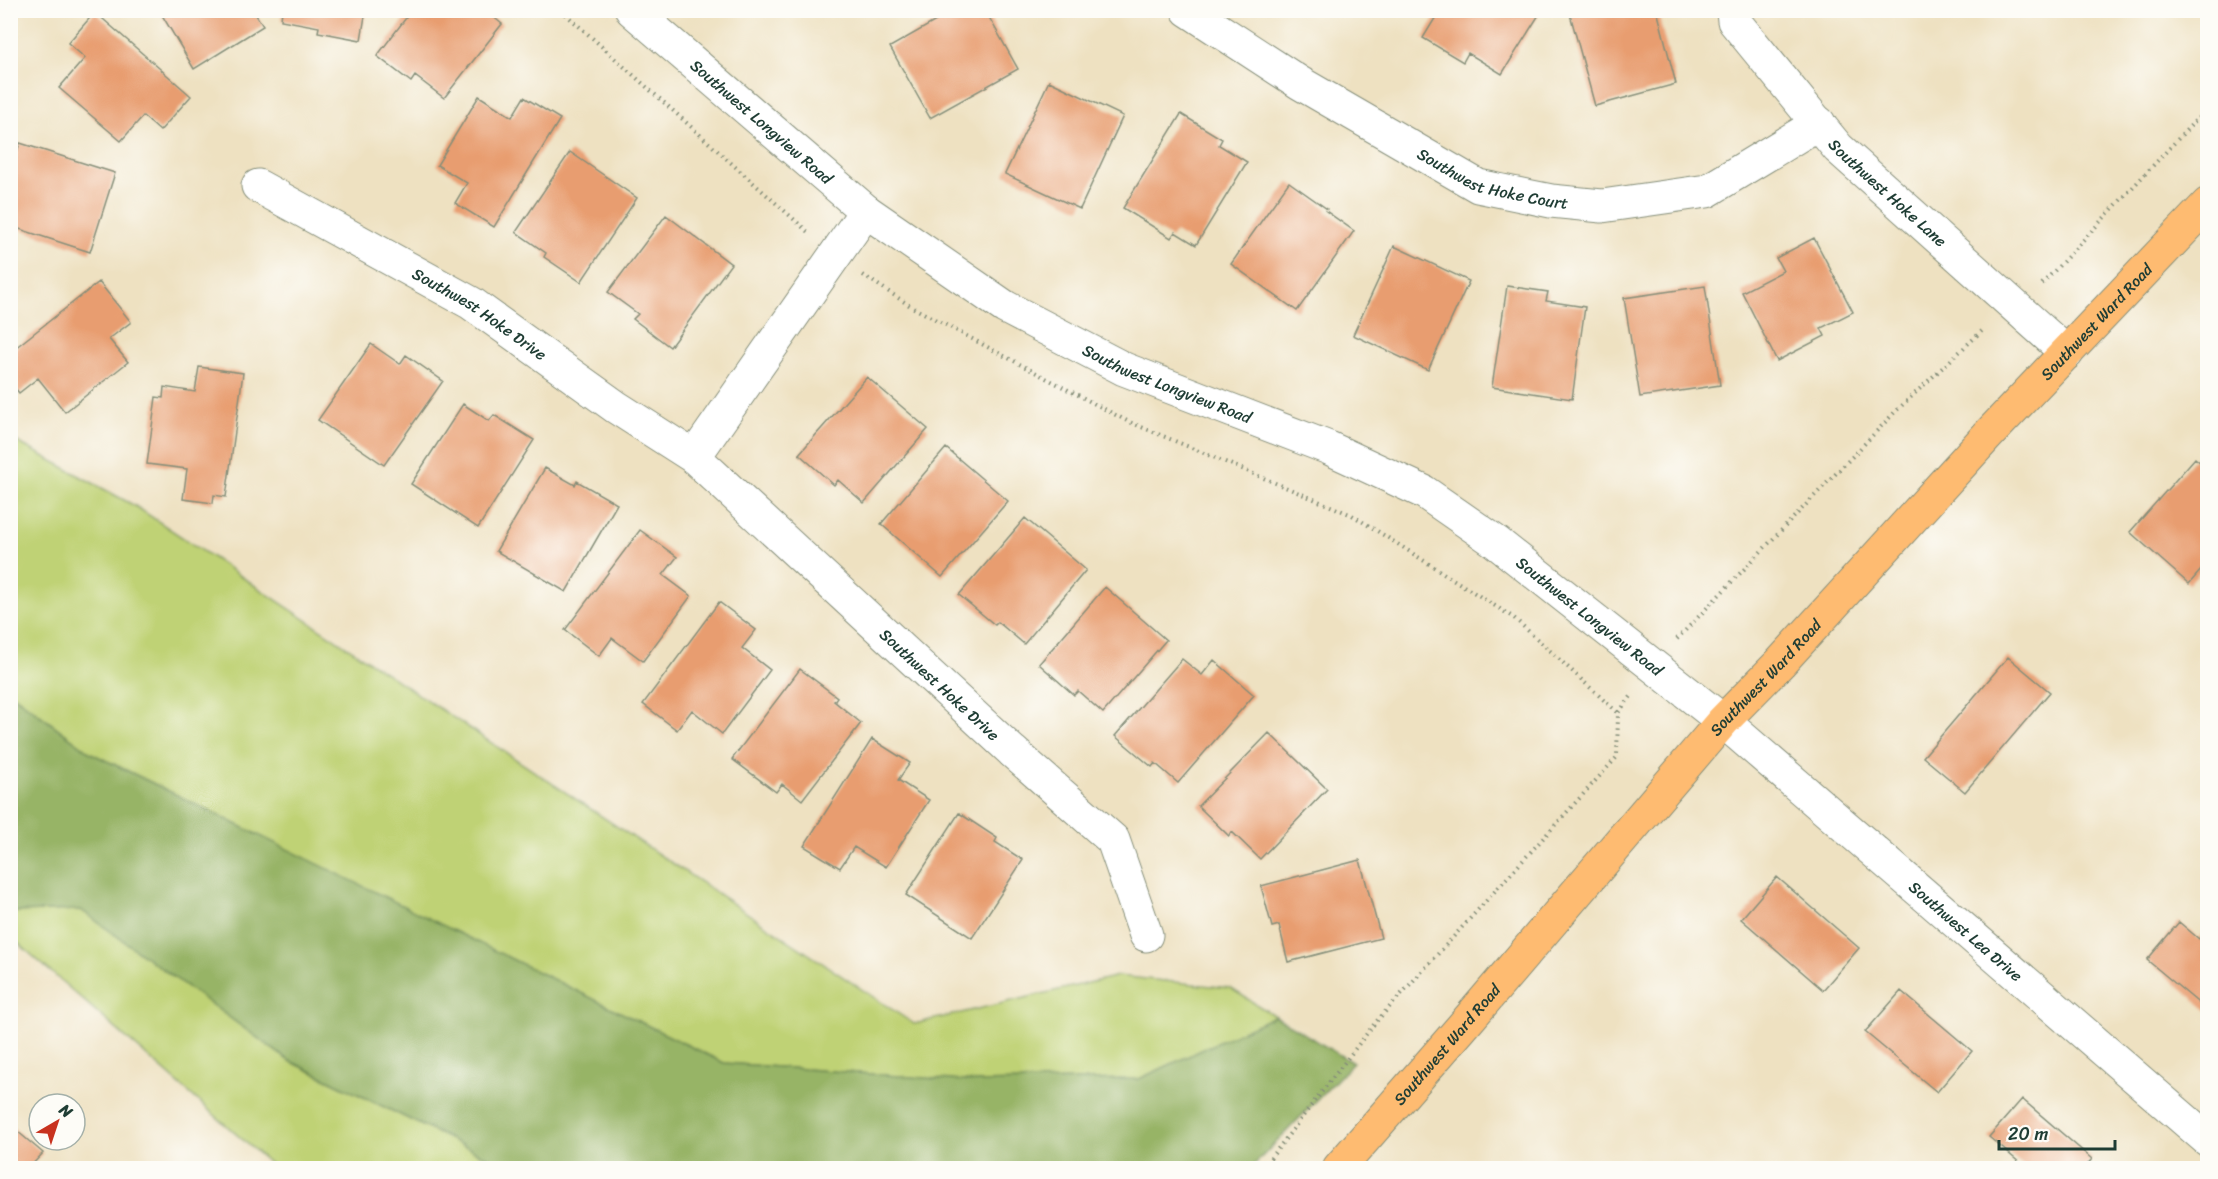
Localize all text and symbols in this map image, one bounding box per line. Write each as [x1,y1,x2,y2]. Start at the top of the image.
street label: Southwest Longview Road [683,52,841,193]
street label: Southwest Hoke Lane [1821,132,1954,254]
street label: Southwest Hoke Court [1411,140,1569,218]
street label: Southwest Ward Road [2033,255,2161,387]
street label: Southwest Hoke Drive [407,259,553,368]
street label: Southwest Longview Road [1077,336,1257,432]
street label: Southwest Longview Road [1509,549,1671,685]
street label: Southwest Ward Road [1702,611,1830,743]
street label: Southwest Hoke Drive [872,621,1007,748]
street label: Southwest Lea Drive [1902,873,2030,989]
street label: Southwest Ward Road [1386,976,1509,1112]
north arrow [27,1092,87,1152]
text: N [52,1095,80,1126]
scale bar [1999,1113,2114,1151]
text: 20 m [2008,1118,2048,1150]

